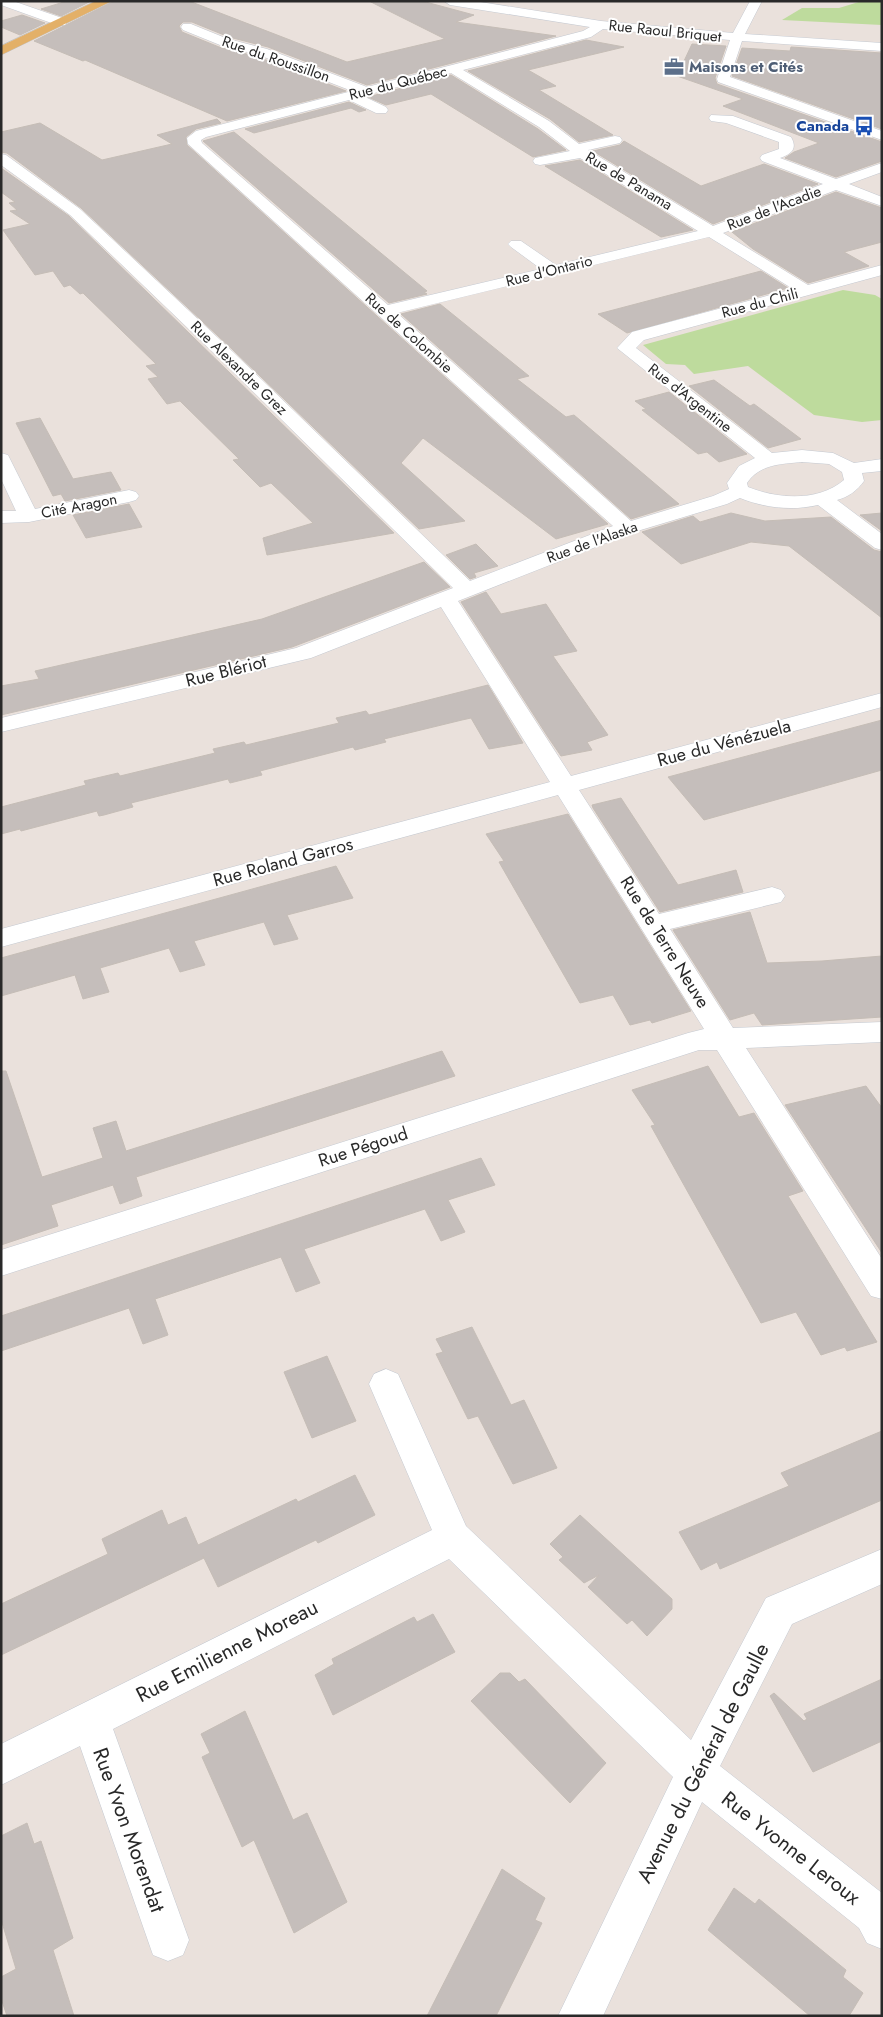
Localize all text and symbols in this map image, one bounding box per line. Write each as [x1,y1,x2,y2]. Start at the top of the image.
street label: Rue Raoul Briquet [608,14,723,48]
street label: Rue du Roussillon [219,30,333,88]
office icon: Maisons et Cités [663,56,685,78]
place label: Maisons et Cités [689,56,803,78]
street label: Rue du Québec [347,60,449,106]
place label: Canada [796,115,849,137]
bus stop icon: Canada [853,115,875,137]
street label: Rue de Panama [581,146,677,216]
street label: Rue de l'Acadie [724,180,825,236]
street label: Rue d'Ontario [503,250,595,292]
street label: Rue du Chili [719,282,801,324]
street label: Rue de Colombie [360,288,458,379]
street label: Rue Alexandre Grez [186,316,293,420]
street label: Rue d'Argentine [643,358,737,438]
street label: Cité Aragon [39,488,119,524]
street label: Rue de l'Alaska [544,515,640,569]
street label: Rue Blériot [183,648,270,694]
street label: Rue du Vénézuela [654,713,794,773]
street label: Rue Roland Garros [210,831,356,893]
street label: Rue de Terre Neuve [614,871,716,1013]
street label: Rue Pégoud [315,1120,411,1174]
street label: Rue Emilienne Moreau [131,1592,323,1710]
street label: Avenue du Général de Gaulle [629,1638,777,1888]
street label: Rue Yvon Morendat [85,1744,173,1916]
street label: Rue Yvonne Leroux [715,1784,867,1912]

